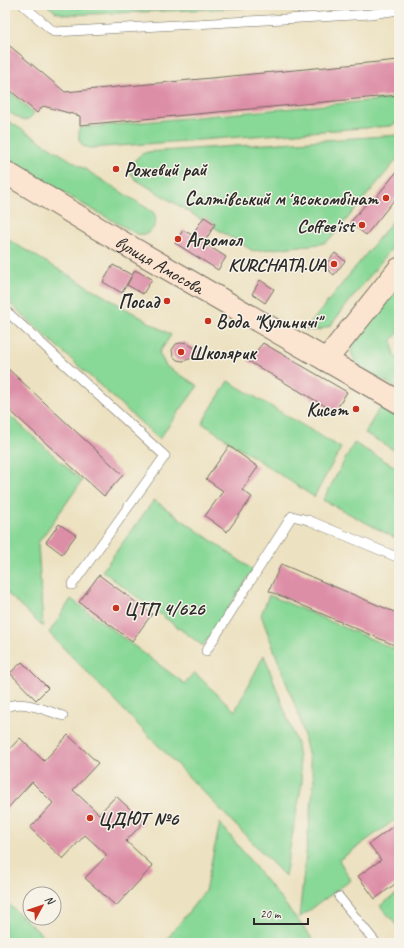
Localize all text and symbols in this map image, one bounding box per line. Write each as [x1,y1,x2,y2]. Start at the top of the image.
place label: Рожевий рай [124,158,208,182]
marker: Рожевий рай [111,164,121,174]
place label: Салтівський мʼясокомбінат [185,187,380,211]
marker: Салтівський мʼясокомбінат [381,193,391,203]
place label: Coffee'ist [297,214,357,238]
marker: Coffee'ist [357,220,367,230]
place label: Агромол [186,228,243,252]
street label: вулиця Амосова [111,230,210,301]
marker: Агромол [173,234,183,244]
place label: KURCHATA.UA [228,253,327,277]
marker: KURCHATA.UA [329,259,339,269]
place label: Посад [119,290,161,314]
marker: Посад [162,296,172,306]
place label: Вода "Кулиничі" [216,310,326,334]
marker: Вода "Кулиничі" [203,316,213,326]
place label: Школярик [189,341,258,365]
marker: Школярик [176,347,186,357]
place label: Кисет [306,398,350,422]
marker: Кисет [351,404,361,414]
place label: ЦТП 4/626 [124,597,206,621]
marker: ЦТП 4/626 [111,603,121,613]
place label: ЦДЮТ №6 [98,807,180,831]
marker: ЦДЮТ №6 [85,813,95,823]
north arrow [22,886,62,926]
text: N [42,892,59,908]
scale bar [254,900,308,926]
text: 20 m [260,906,282,922]

